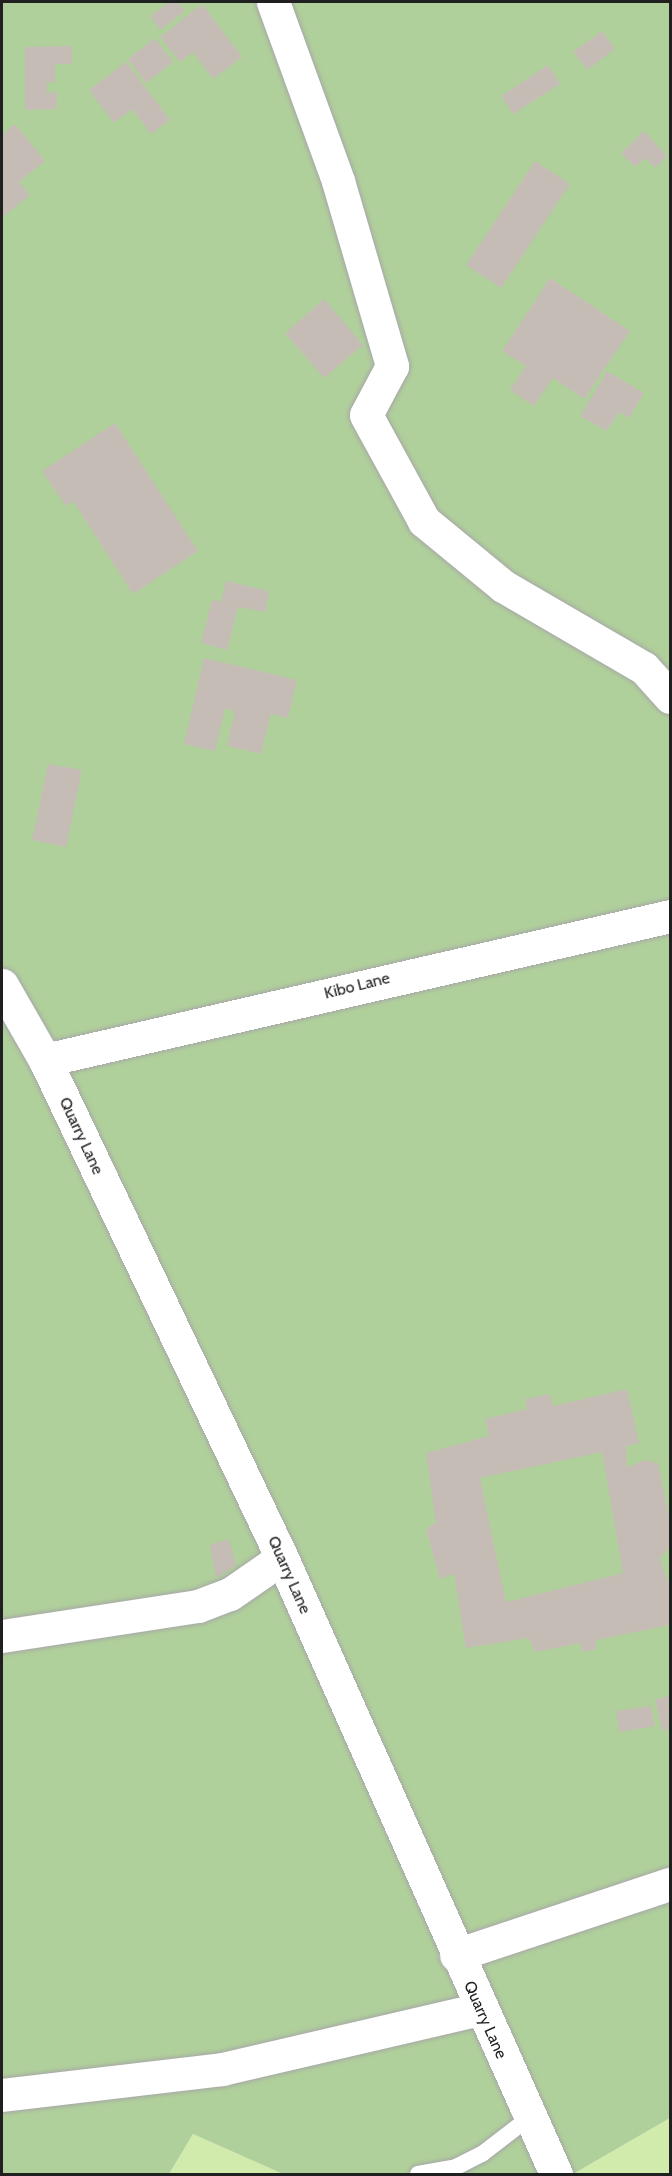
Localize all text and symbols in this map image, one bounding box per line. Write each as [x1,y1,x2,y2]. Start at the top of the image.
street label: Kibo Lane [322,969,392,1003]
street label: Quarry Lane [55,1094,107,1178]
street label: Quarry Lane [263,1533,315,1617]
street label: Quarry Lane [459,1978,511,2062]

